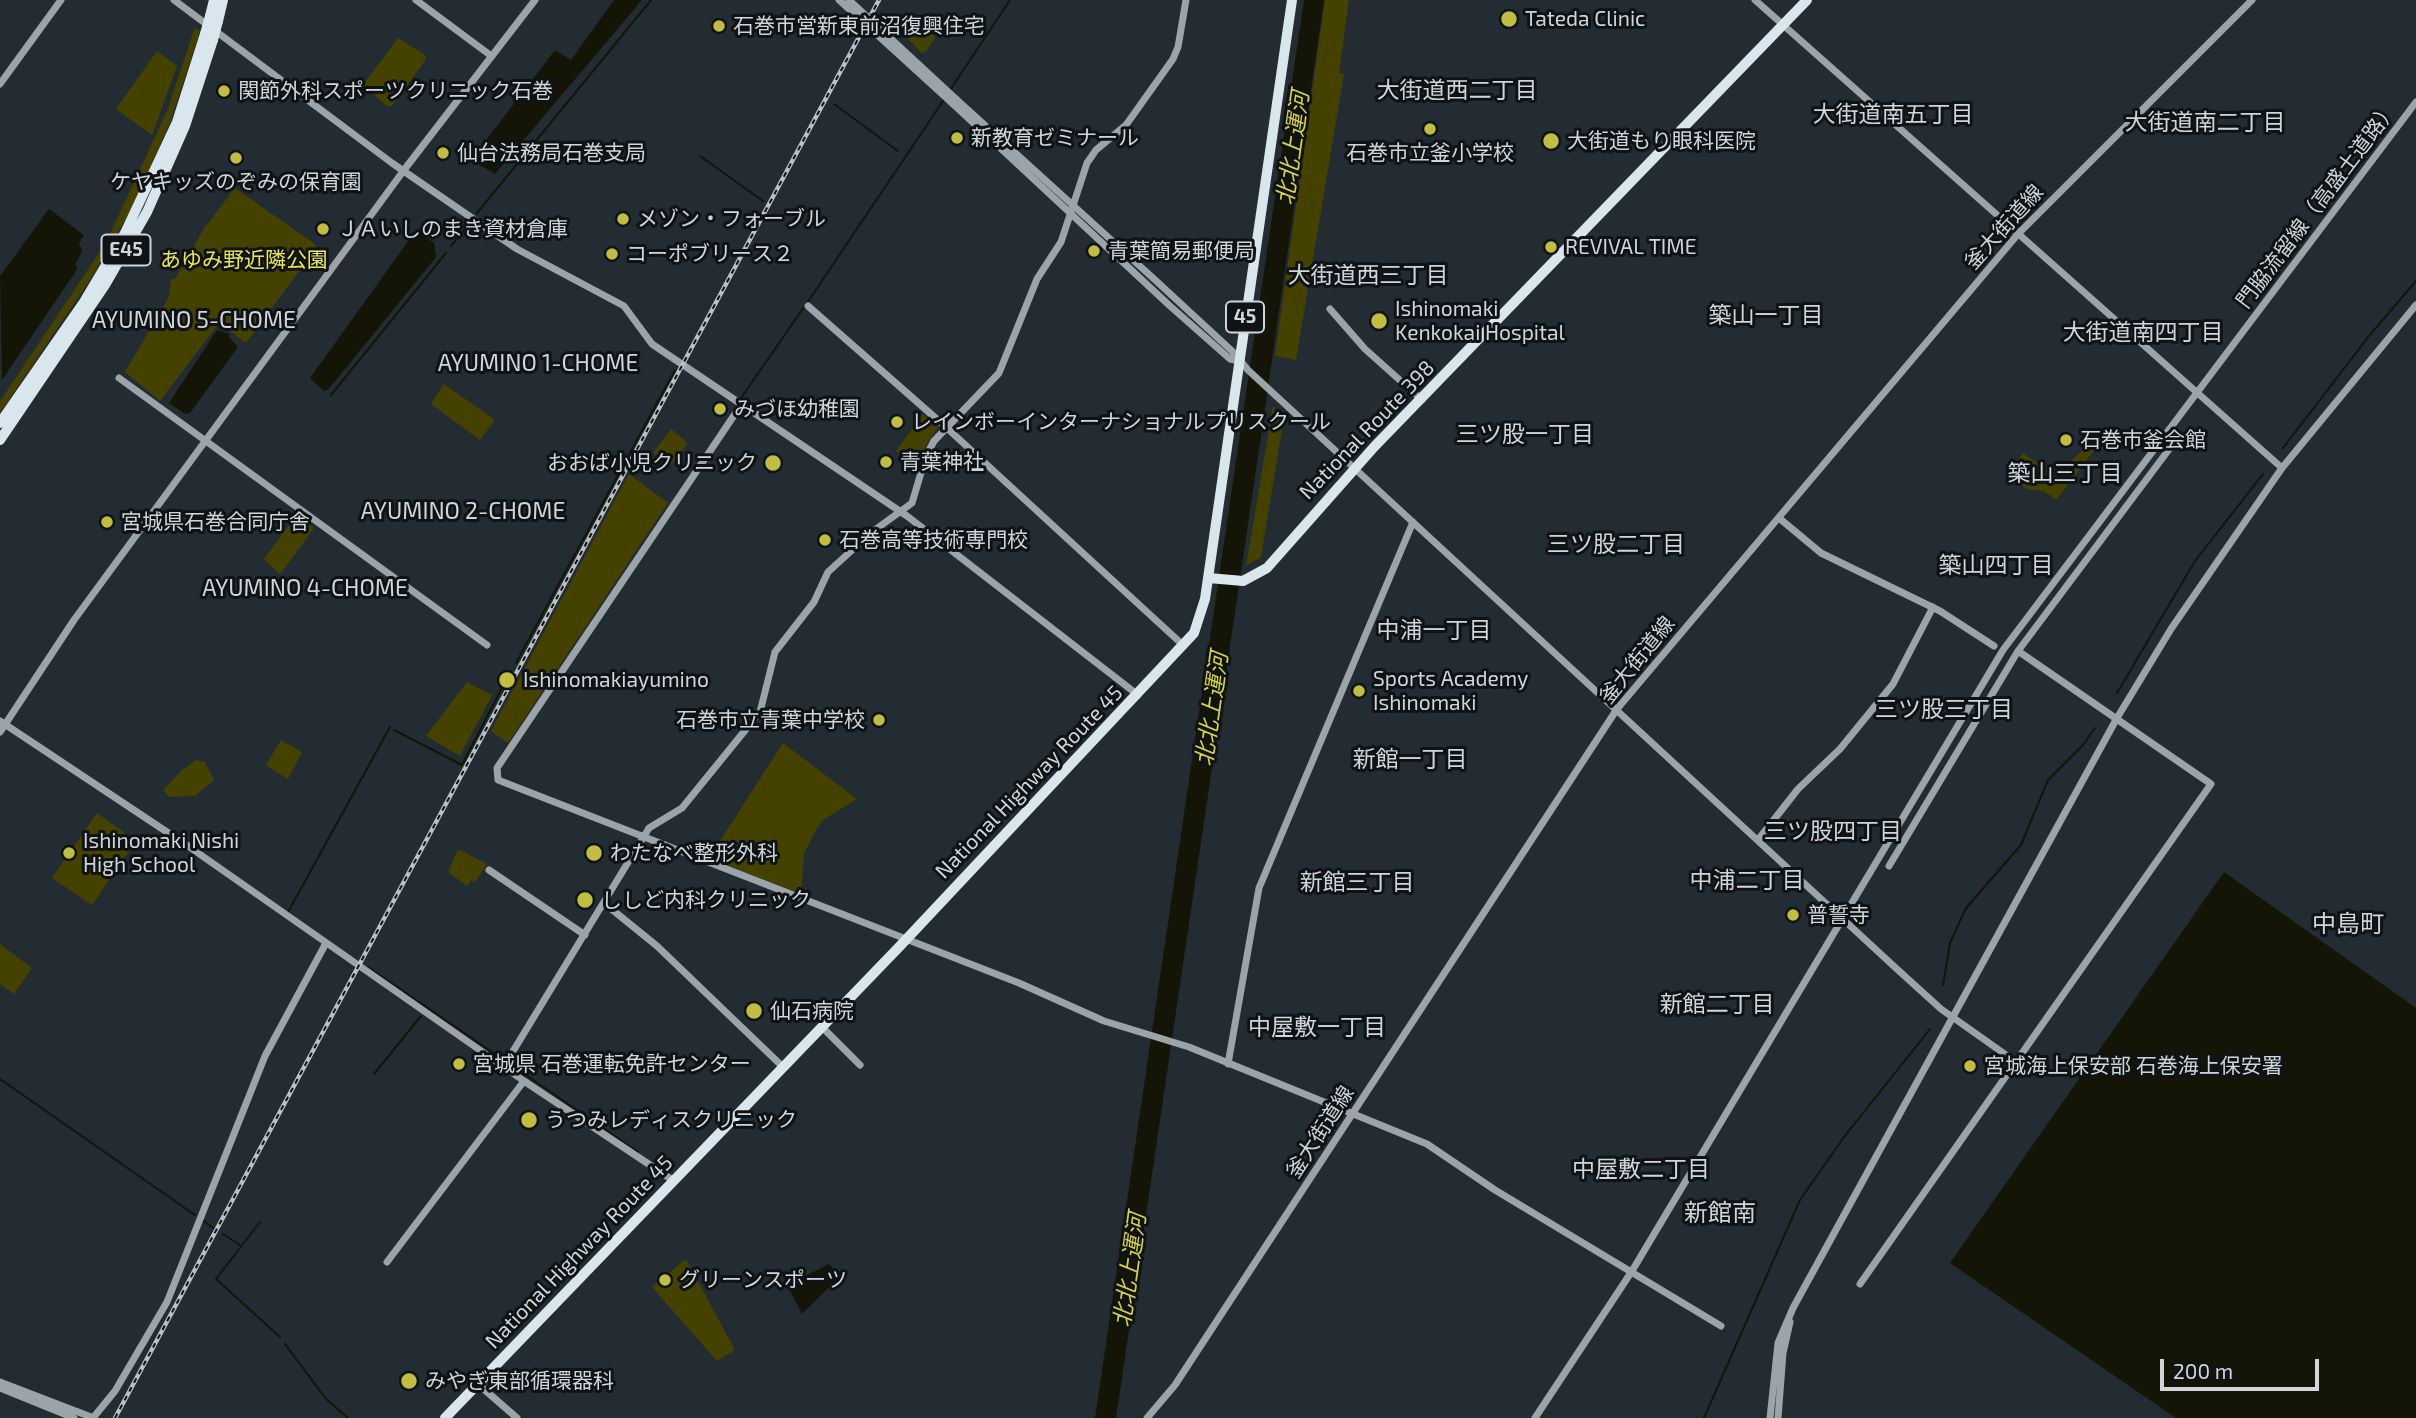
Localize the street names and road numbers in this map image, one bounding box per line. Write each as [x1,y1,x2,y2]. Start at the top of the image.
street label: 門脇流留線（高盛土道路） [2231,97,2403,313]
street label: 釜大街道線 [1960,180,2048,274]
road number: E45 [102,234,150,266]
road number: 45 [1226,302,1264,332]
street label: National Route 398 [1294,355,1440,505]
street label: 釜大街道線 [1594,611,1680,709]
street label: National Highway Route 45 [930,680,1128,884]
street label: 釜大街道線 [1281,1081,1359,1183]
street label: National Highway Route 45 [480,1150,678,1354]

